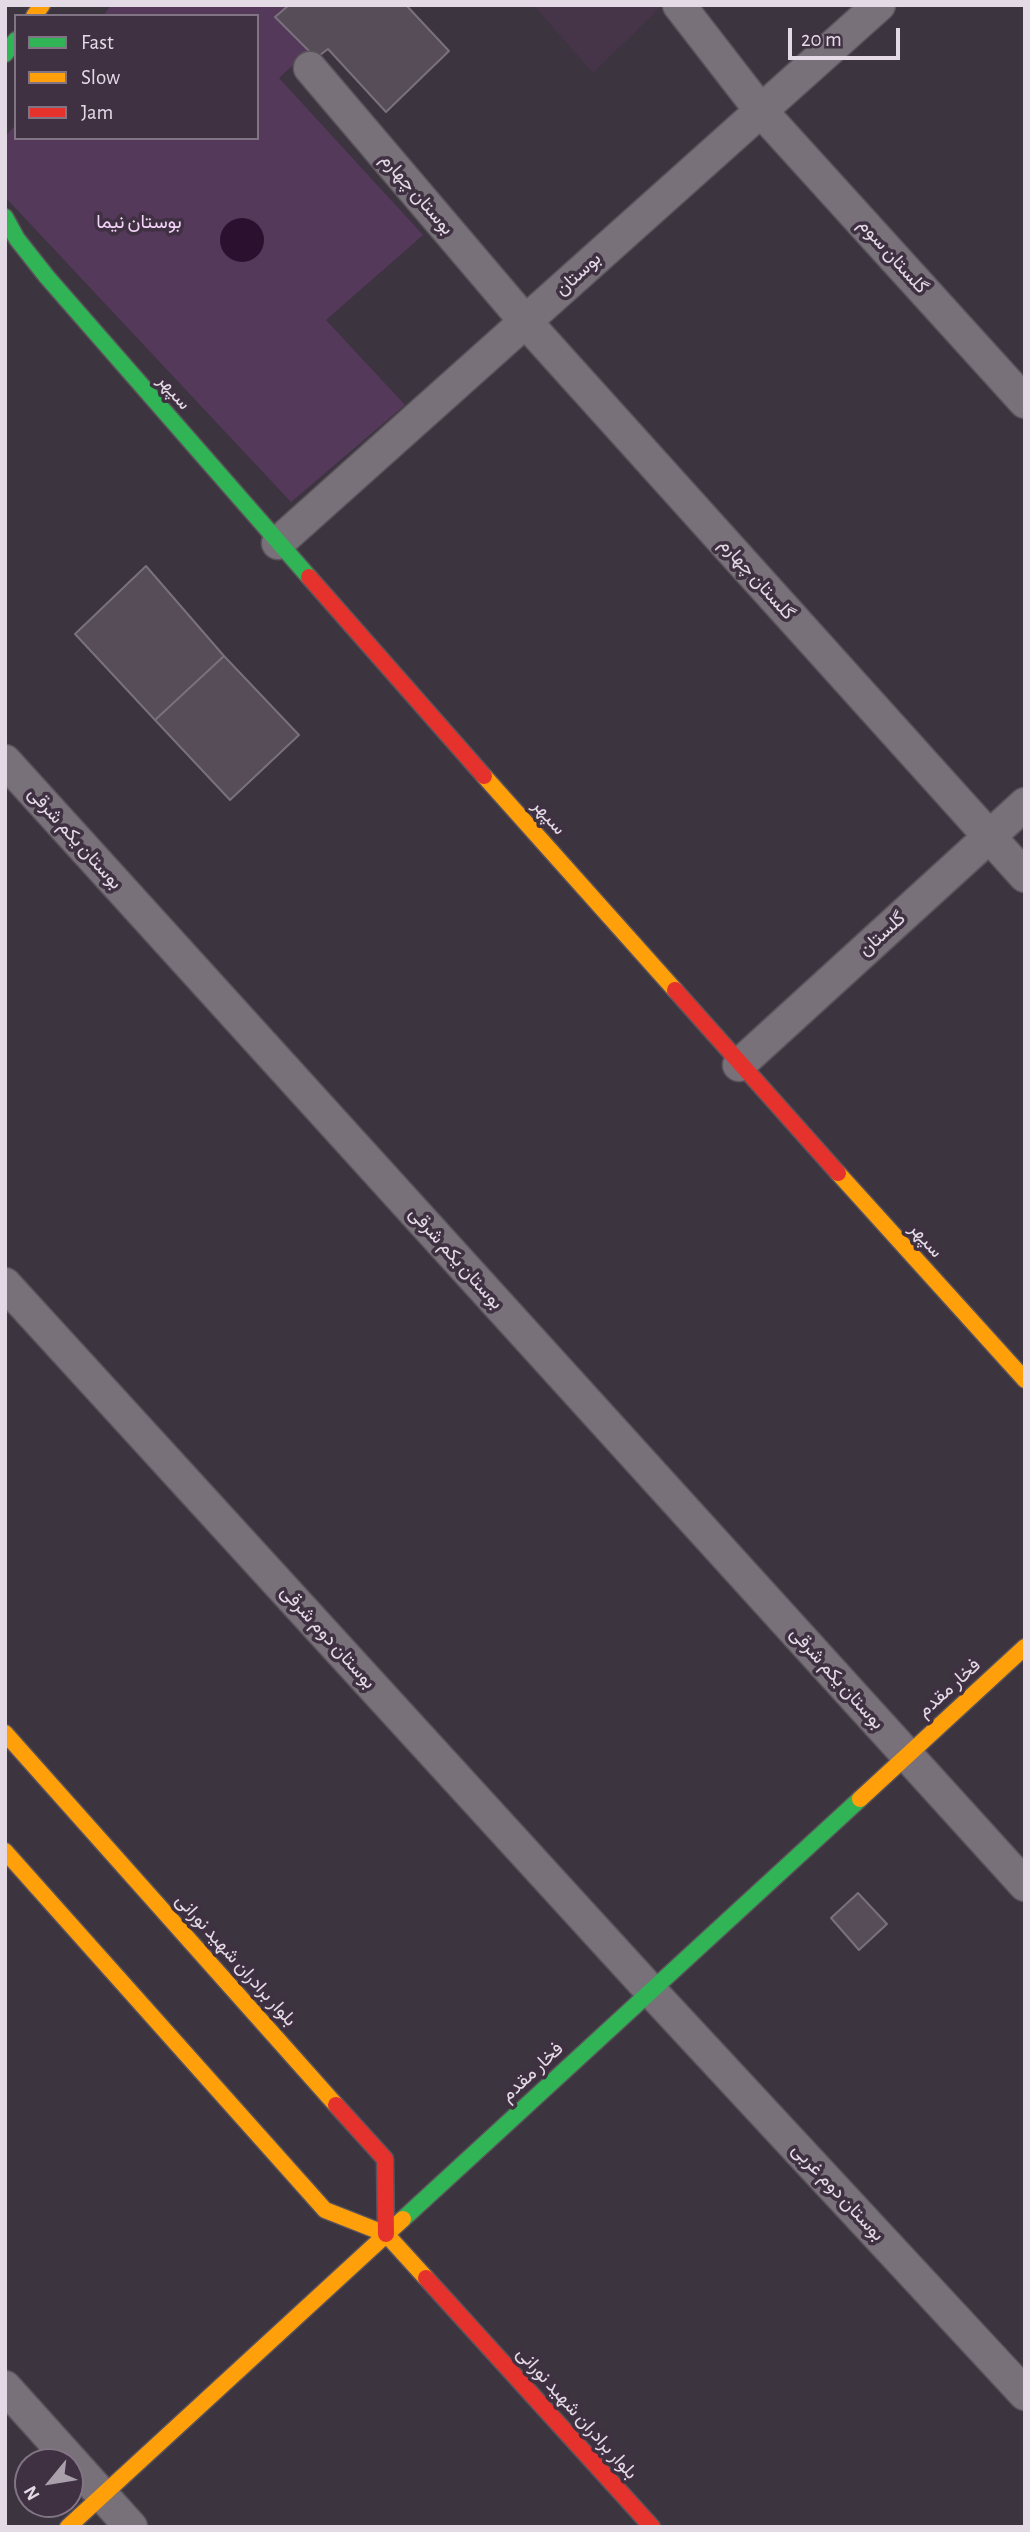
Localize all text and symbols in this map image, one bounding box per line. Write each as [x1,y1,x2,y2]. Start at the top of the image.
legend [14,14,259,140]
scale bar [792,14,904,58]
text: 20 m [801,29,842,50]
text: Fast [81,32,114,53]
text: Slow [81,67,120,88]
text: Jam [81,102,113,123]
street label: بوستان چهارم [375,148,459,240]
park label: بوستان نیما [96,211,182,233]
street label: گلستان سوم [853,214,933,298]
street label: بوستان [550,247,606,301]
street label: سپهر [152,370,196,414]
street label: گلستان چهارم [714,533,800,625]
street label: بوستان یکم شرقی [23,782,127,894]
street label: سپهر [527,795,571,839]
street label: گلستان [854,907,910,961]
street label: بوستان یکم شرقی [404,1202,508,1314]
street label: سپهر [904,1218,948,1262]
street label: بوستان دوم شرقی [276,1581,380,1693]
street label: بوستان یکم شرقی [785,1622,889,1734]
street label: فخار مقدم [913,1654,985,1722]
street label: بلوار برادران شهید نورانی [170,1889,302,2031]
street label: فخار مقدم [496,2037,568,2107]
street label: بوستان دوم غربی [787,2138,889,2246]
street label: بلوار برادران شهید نورانی [511,2342,643,2484]
north arrow [14,2448,84,2518]
text: N [21,2482,44,2503]

